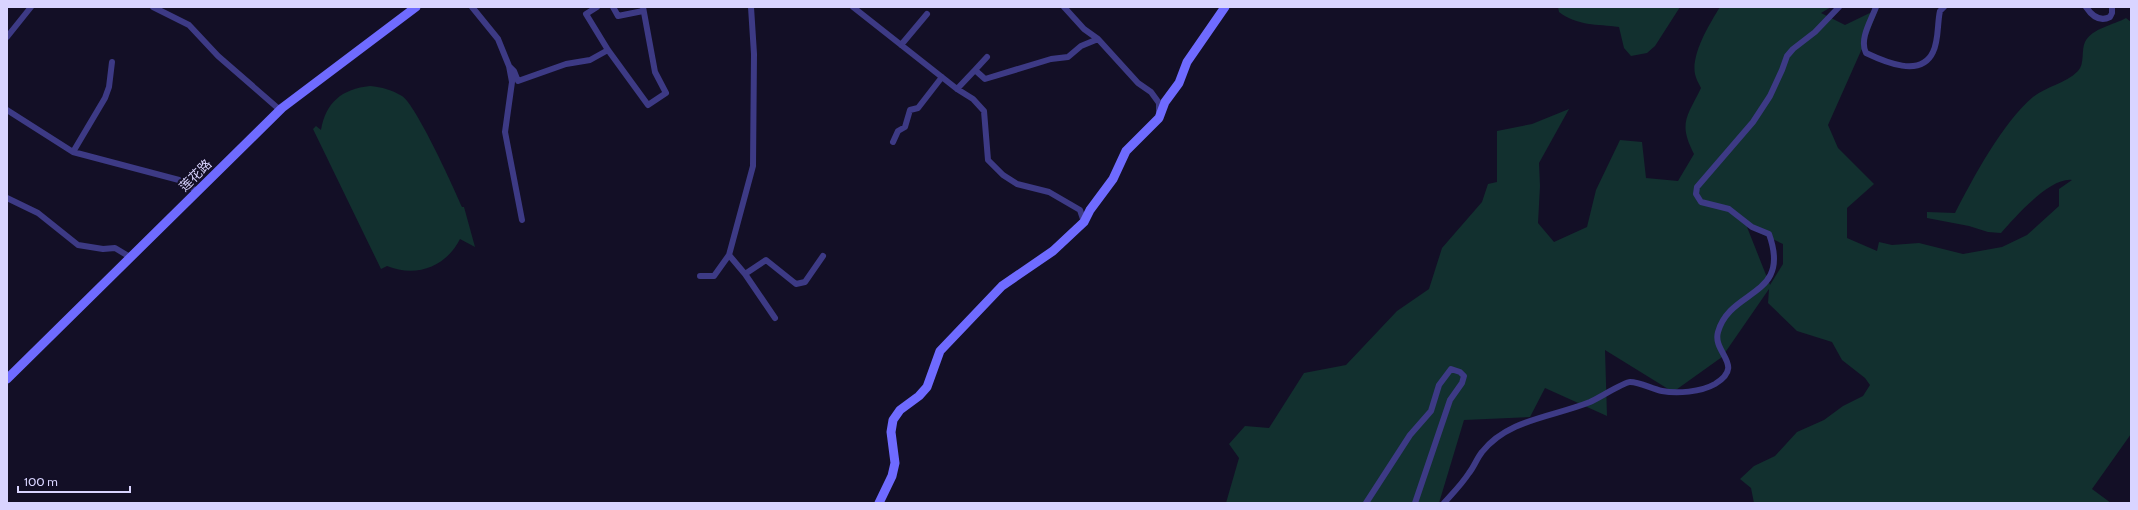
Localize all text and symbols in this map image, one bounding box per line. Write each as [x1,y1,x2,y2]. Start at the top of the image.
street label: 莲花路 [176,156,214,194]
scale bar [18,468,130,494]
text: 100 m [24,474,58,489]

